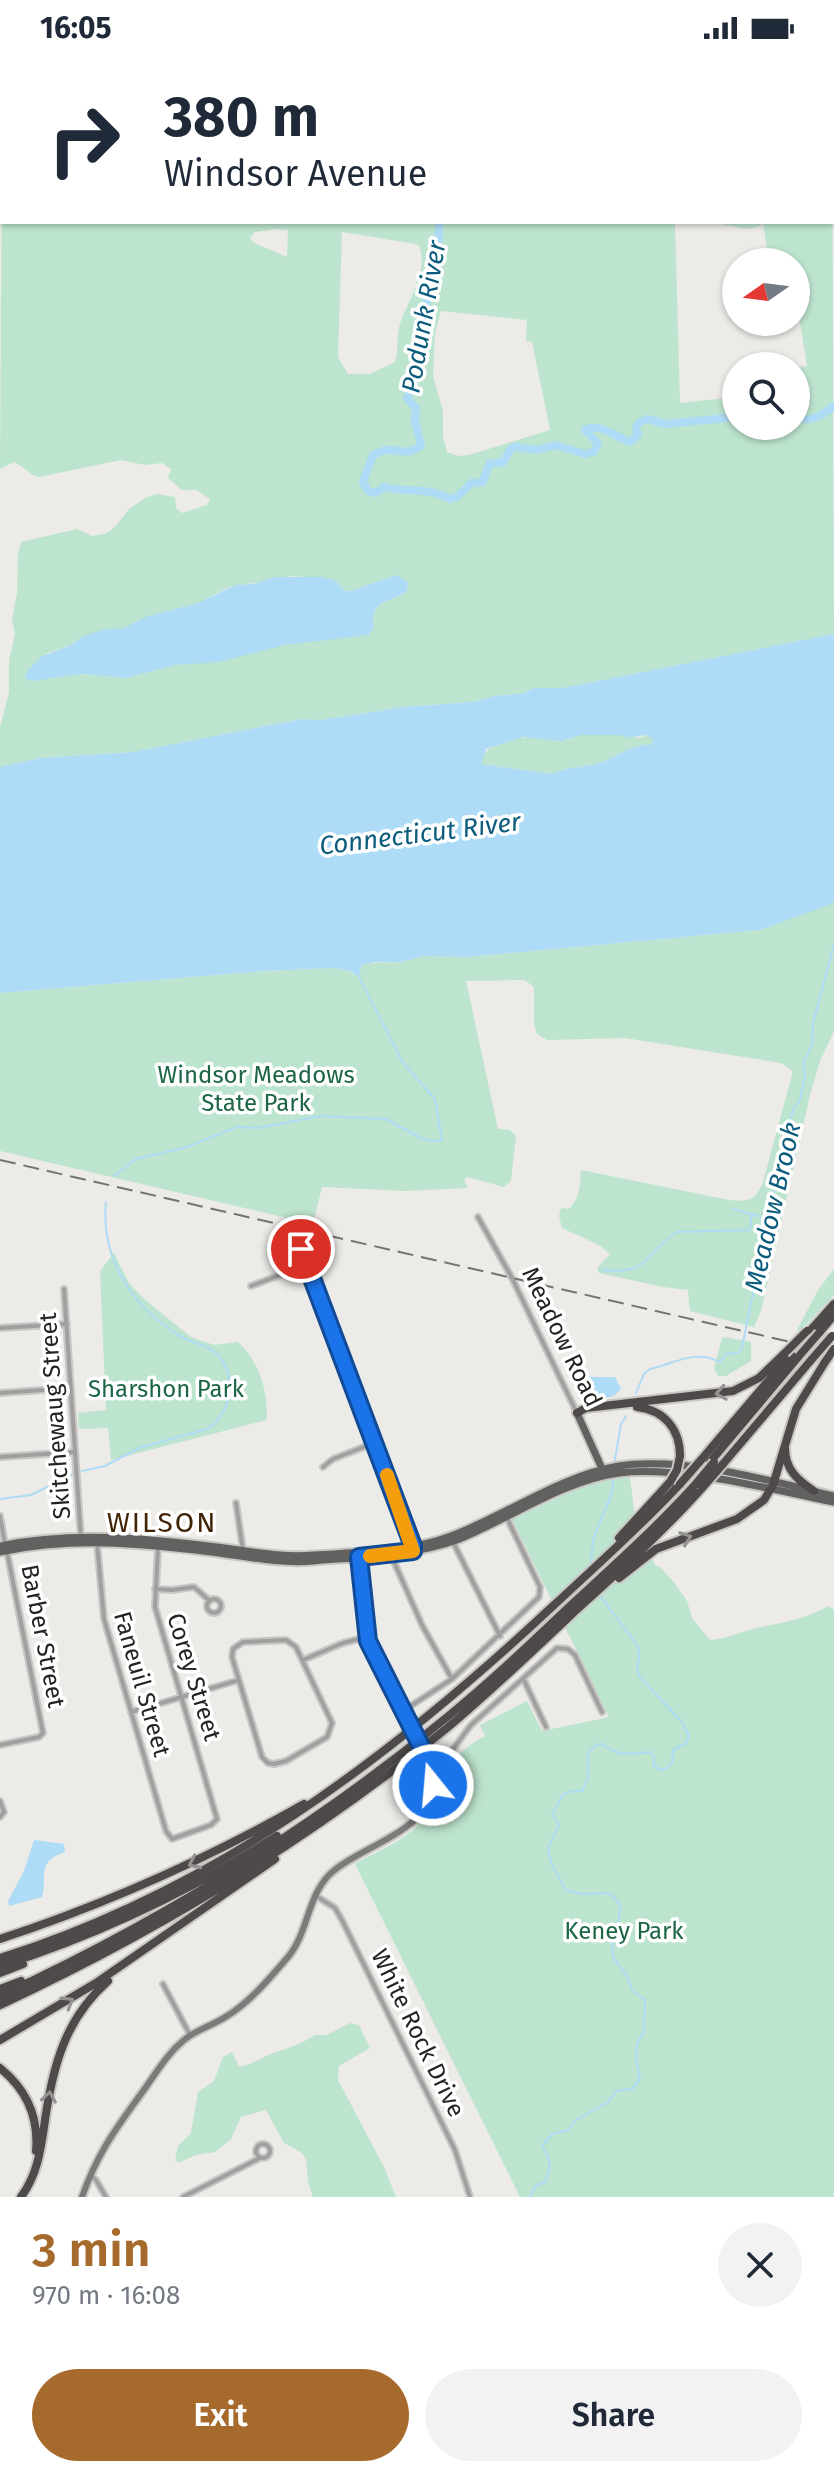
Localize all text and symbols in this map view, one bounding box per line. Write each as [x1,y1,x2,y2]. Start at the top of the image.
text: 16:05 [40,10,112,46]
text: 380 m [164,84,319,151]
icon: right [32,88,136,192]
text: Windsor Avenue [164,152,427,196]
water label: Podunk River [395,237,453,396]
north arrow [722,248,810,336]
map controls [722,248,810,440]
button: search [722,352,810,440]
water label: Connecticut River [317,806,524,862]
park label: Windsor Meadows State Park [157,1061,355,1117]
water label: Meadow Brook [738,1119,808,1295]
pin [267,1215,335,1283]
icon: arrive [279,1227,323,1271]
street label: Meadow Road [516,1263,608,1411]
street label: Skitchewaug Street [34,1311,76,1520]
park label: Sharshon Park [88,1375,245,1403]
one-way arrow [714,1384,727,1401]
district label: WILSON [107,1506,217,1539]
one-way arrow [678,1531,692,1548]
street label: Barber Street [15,1562,71,1710]
street label: Faneuil Street [108,1608,176,1760]
street label: Corey Street [161,1610,227,1744]
position arrow [391,1743,475,1827]
one-way arrow [187,1853,202,1869]
park label: Keney Park [564,1917,684,1945]
street label: White Rock Drive [365,1945,471,2121]
one-way arrow [59,1996,73,2011]
one-way arrow [40,2090,57,2103]
text: 3 min [32,2221,150,2279]
button: close [718,2223,802,2307]
text: 970 m · 16:08 [32,2280,180,2311]
button: Exit [32,2369,409,2461]
button: Share [425,2369,802,2461]

